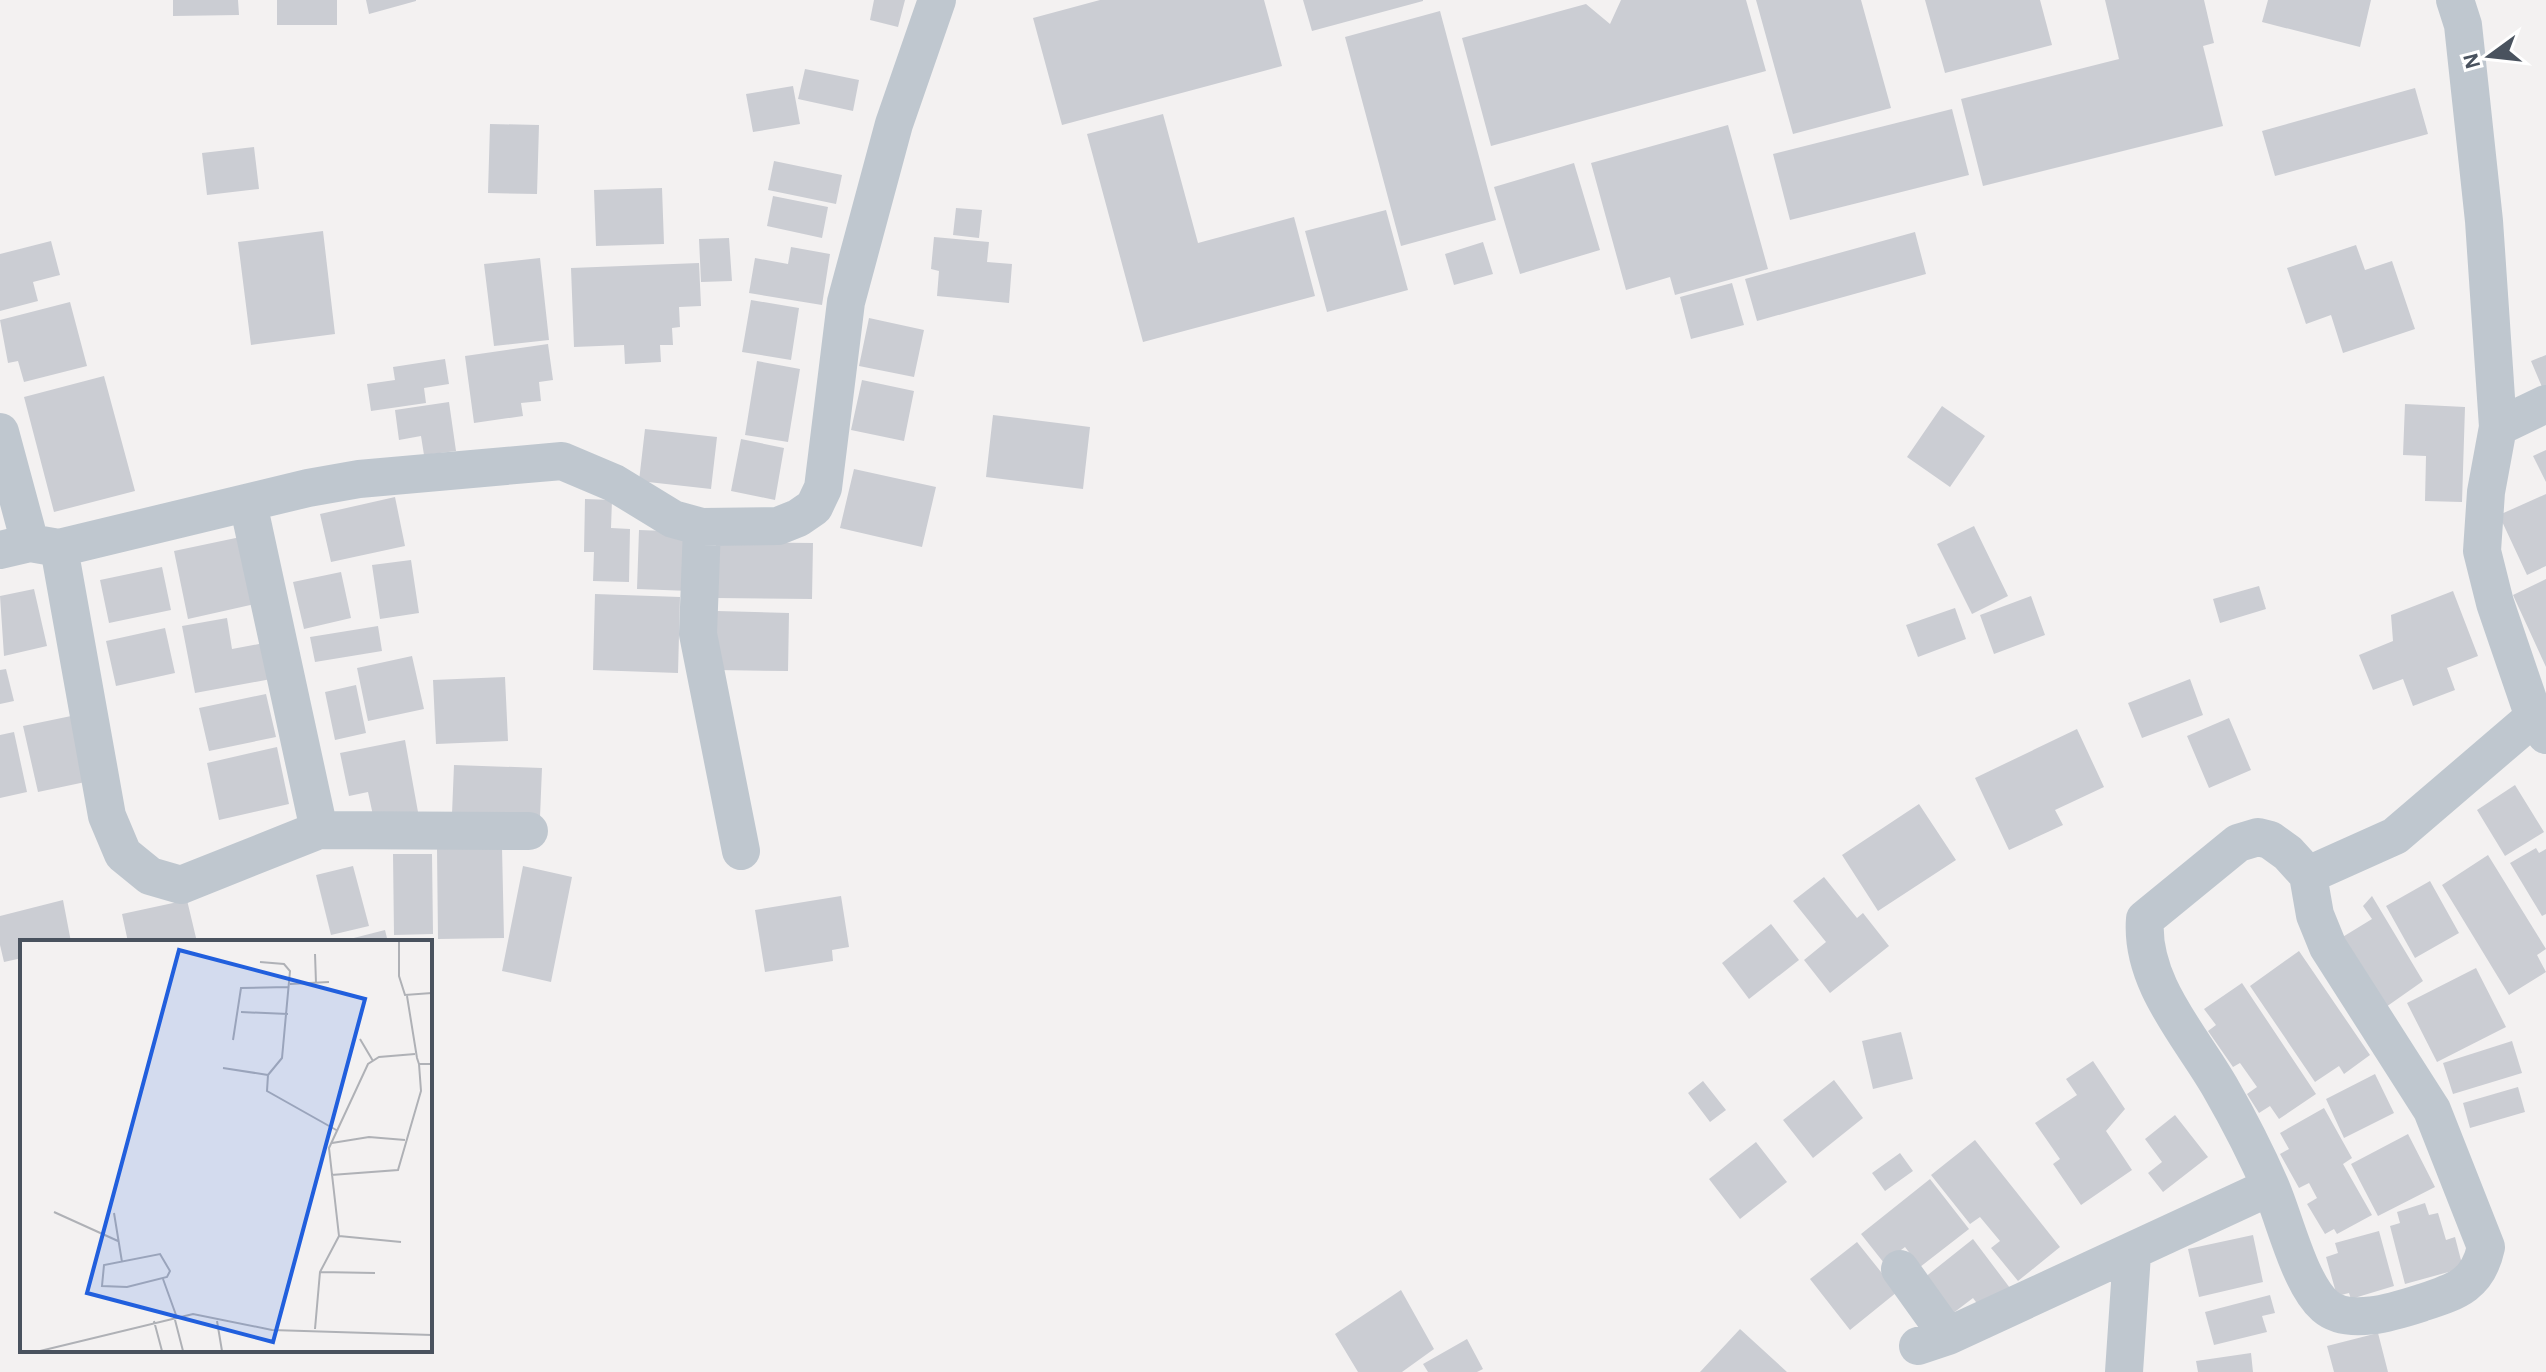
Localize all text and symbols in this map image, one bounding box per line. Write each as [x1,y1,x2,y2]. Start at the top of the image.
north arrow [2450,16,2530,96]
text: N [2459,51,2484,71]
inset map [20,940,432,1352]

